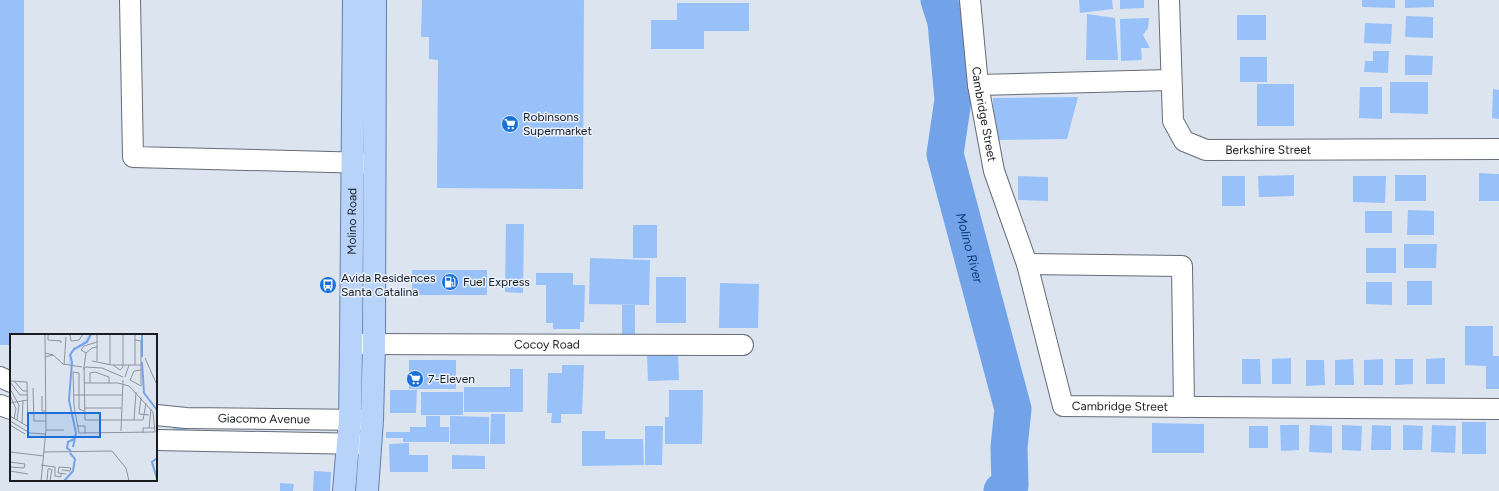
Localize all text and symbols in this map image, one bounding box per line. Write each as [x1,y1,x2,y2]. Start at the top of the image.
street label: Cambridge Street [969,66,999,163]
place label: Robinsons Supermarket [523,110,592,138]
supermarket icon: Robinsons Supermarket [500,114,520,134]
street label: Berkshire Street [1225,143,1312,157]
street label: Molino Road [345,188,359,255]
water label: Molino River [953,211,987,285]
place label: Avida Residences Santa Catalina [341,271,436,299]
fuel station icon: Fuel Express [440,272,460,292]
bus stop icon: Avida Residences Santa Catalina [318,275,338,295]
place label: Fuel Express [463,275,530,289]
inset map [10,334,157,481]
street label: Cocoy Road [514,337,580,352]
supermarket icon: 7-Eleven [405,369,425,389]
place label: 7-Eleven [428,372,475,386]
street label: Cambridge Street [1072,399,1169,414]
street label: Giacomo Avenue [218,411,311,426]

